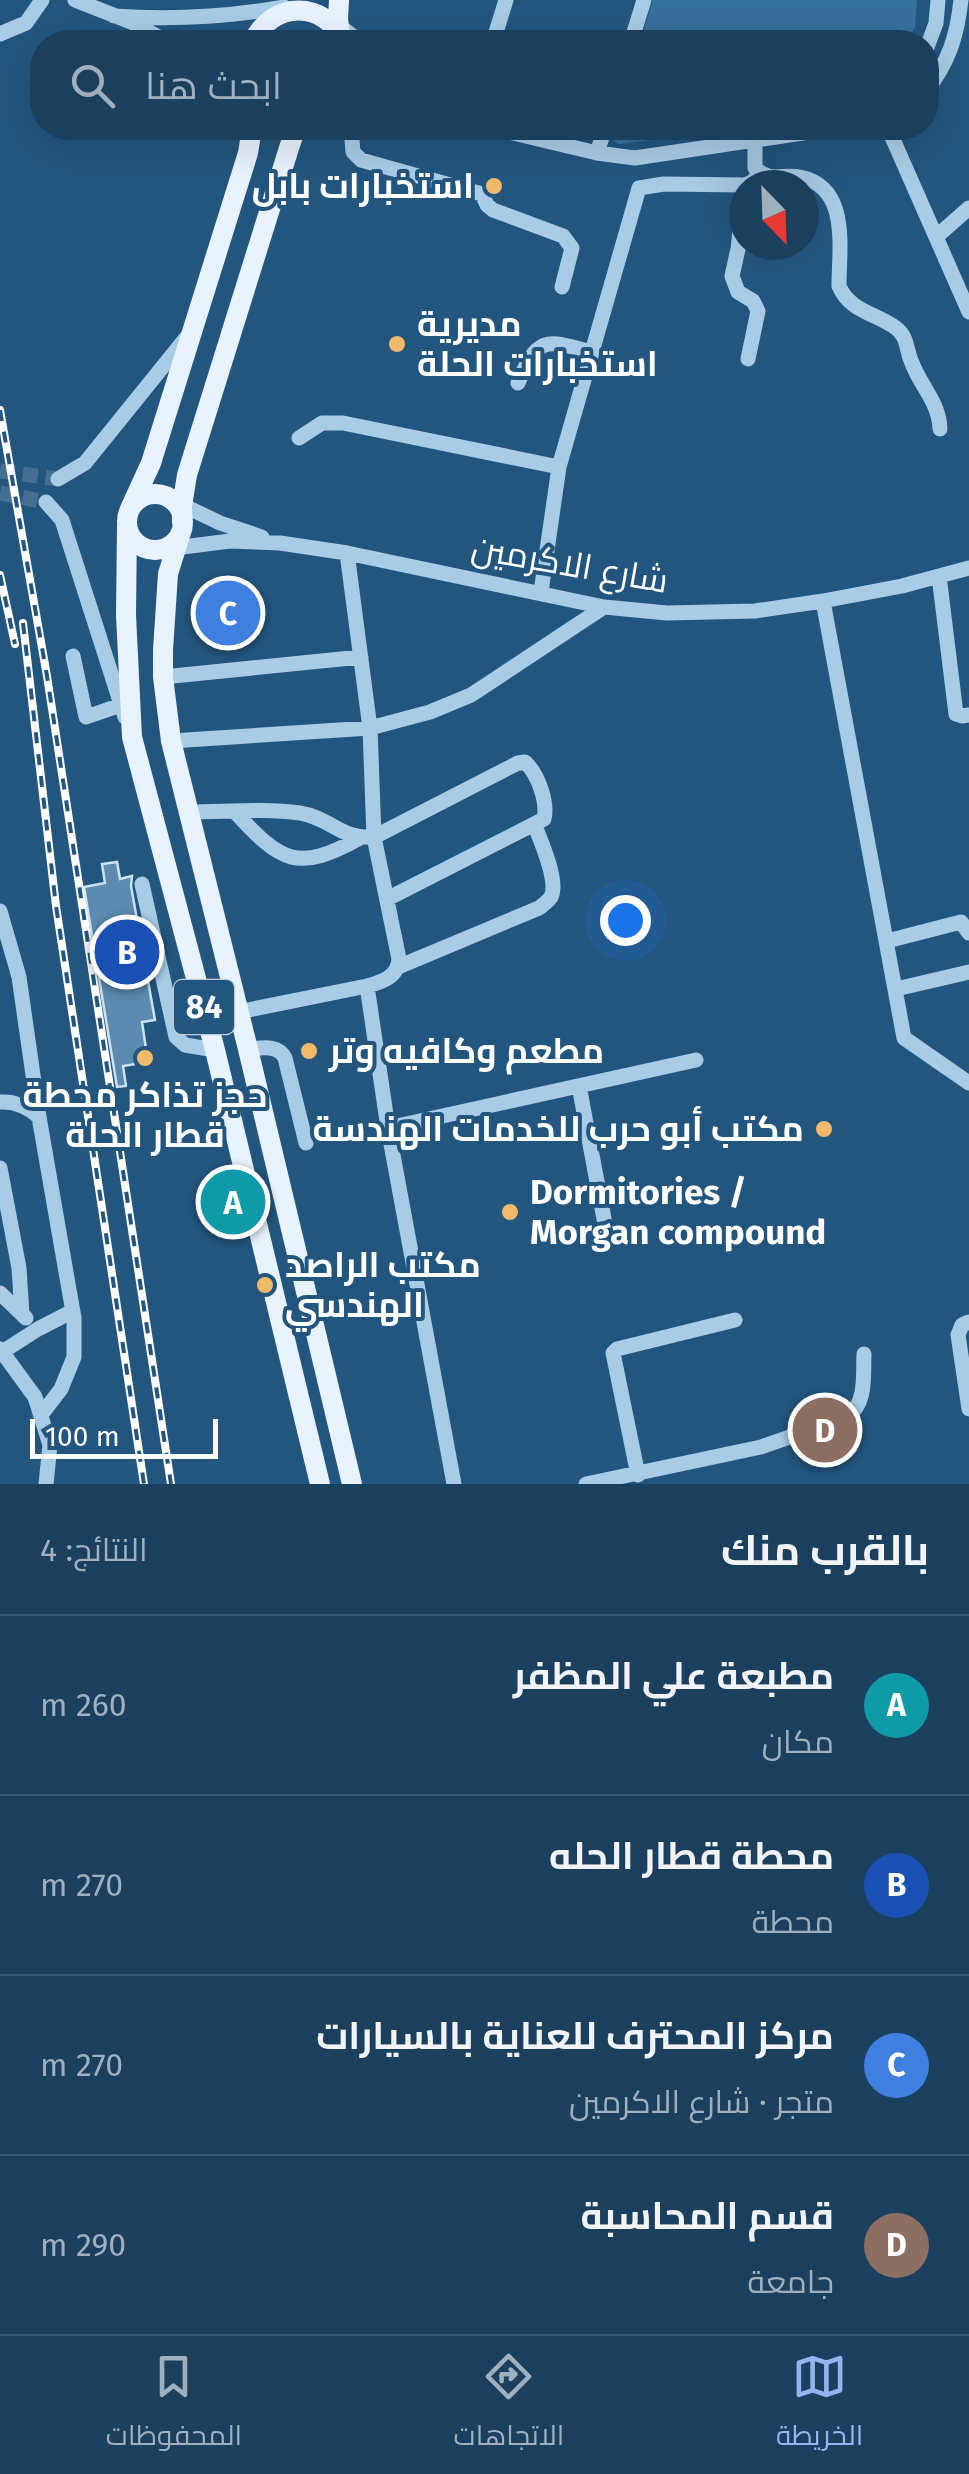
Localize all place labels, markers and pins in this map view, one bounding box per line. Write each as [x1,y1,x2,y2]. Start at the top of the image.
place label: استخبارات بابل [252,165,474,207]
marker: استخبارات بابل [483,175,505,197]
place label: مديرية استخبارات الحلة [417,303,658,385]
marker: مديرية استخبارات الحلة [386,333,408,355]
pin: C [196,576,260,650]
pin: B [94,914,160,990]
place label: مطعم وكافيه وتر [328,1030,604,1075]
marker: مطعم وكافيه وتر [298,1040,320,1062]
marker: حجز تذاكر محطة قطار الحلة [134,1047,156,1069]
place label: حجز تذاكر محطة قطار الحلة [23,1074,267,1156]
place label: مكتب أبو حرب للخدمات الهندسة [312,1106,804,1151]
marker: مكتب أبو حرب للخدمات الهندسة [813,1118,835,1140]
pin: A [200,1164,266,1240]
place label: Dormitories / Morgan compound [530,1171,826,1253]
marker: Dormitories / Morgan compound [499,1201,521,1223]
place label: مكتب الراصد الهندسي [285,1244,481,1332]
marker: مكتب الراصد الهندسي [254,1274,276,1296]
pin: D [792,1392,858,1468]

